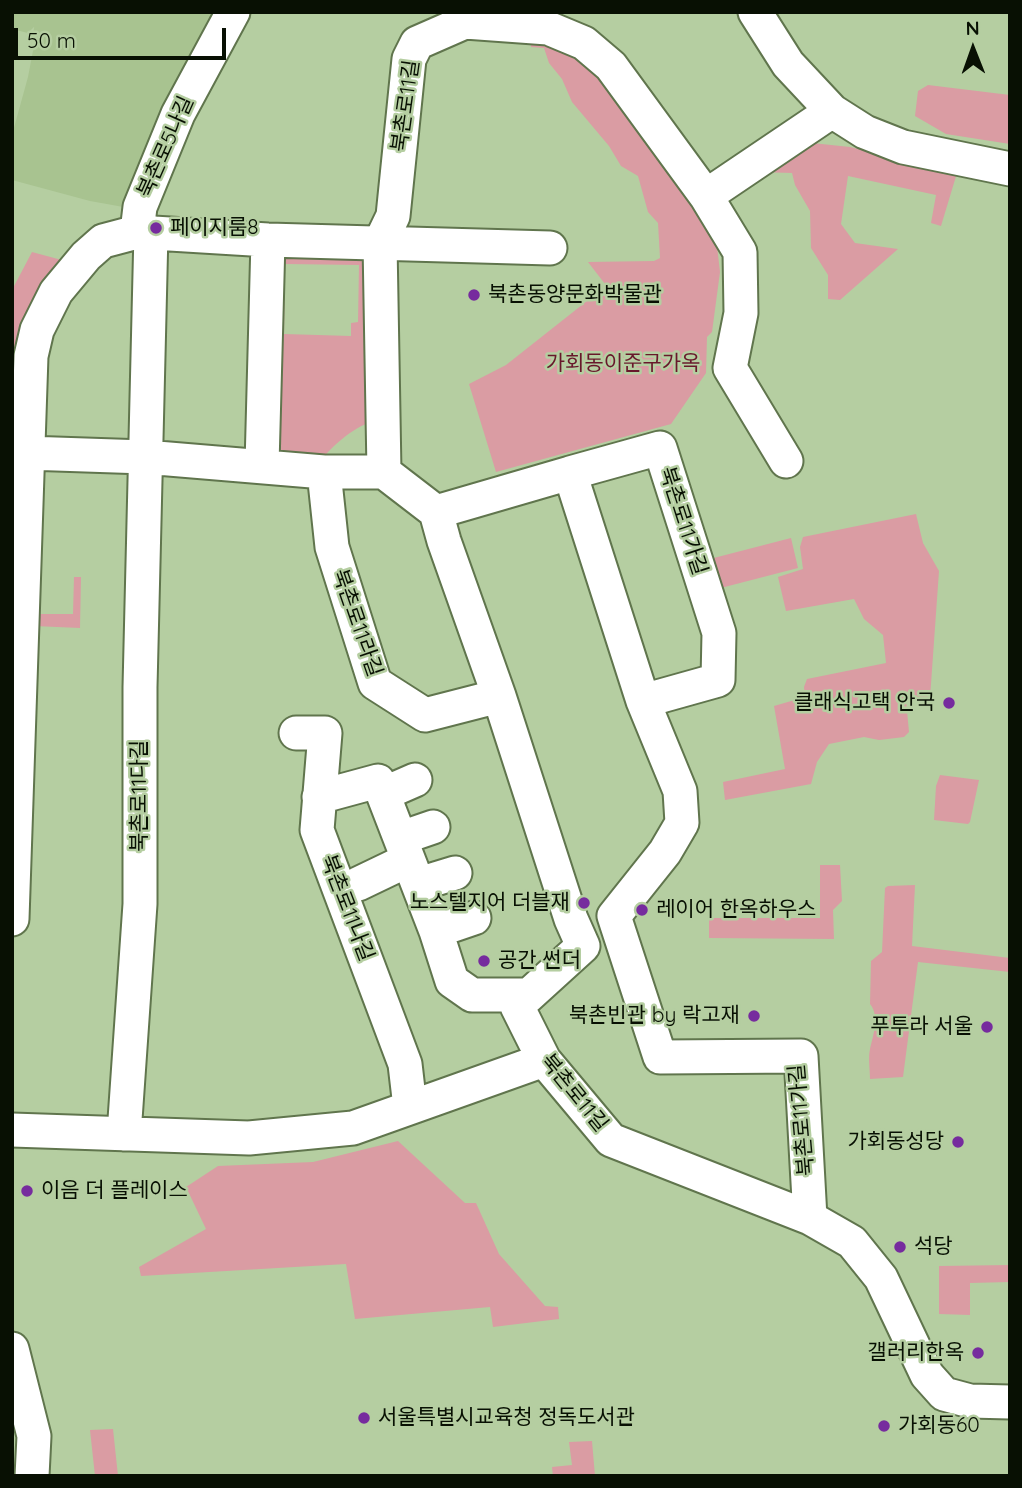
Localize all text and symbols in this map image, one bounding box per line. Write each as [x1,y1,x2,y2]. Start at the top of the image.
scale bar [18,14,229,58]
north arrow [938,14,1008,84]
text: N [965,16,980,40]
text: 50 m [27,27,76,53]
street label: 북촌로11길 [387,58,425,154]
street label: 북촌로5나길 [133,93,199,201]
place label: 페이지룸8 [170,215,259,241]
marker: 페이지룸8 [148,220,164,236]
place label: 북촌동양문화박물관 [488,282,662,308]
marker: 북촌동양문화박물관 [466,287,482,303]
park label: 가회동이준구가옥 [546,351,700,377]
street label: 북촌로11가길 [654,464,712,578]
street label: 북촌로11라길 [327,566,387,680]
place label: 클래식고택 안국 [794,690,935,716]
marker: 클래식고택 안국 [941,695,957,711]
street label: 북촌로11다길 [127,740,153,852]
street label: 북촌로11나길 [315,851,379,965]
place label: 노스텔지어 더블재 [410,890,570,916]
marker: 노스텔지어 더블재 [576,895,592,911]
place label: 레이어 한옥하우스 [656,897,816,923]
marker: 레이어 한옥하우스 [634,902,650,918]
place label: 공간 썬더 [498,948,581,974]
marker: 공간 썬더 [476,953,492,969]
place label: 북촌빈관 by 락고재 [569,1003,740,1029]
marker: 북촌빈관 by 락고재 [746,1008,762,1024]
place label: 푸투라 서울 [871,1014,973,1040]
marker: 푸투라 서울 [979,1019,995,1035]
street label: 북촌로11길 [535,1049,613,1137]
street label: 북촌로11가길 [785,1063,819,1177]
place label: 가회동성당 [847,1129,944,1155]
marker: 가회동성당 [950,1134,966,1150]
place label: 이음 더 플레이스 [41,1178,188,1204]
marker: 이음 더 플레이스 [19,1183,35,1199]
place label: 석당 [914,1234,953,1260]
marker: 석당 [892,1239,908,1255]
place label: 갤러리한옥 [867,1340,964,1366]
marker: 갤러리한옥 [970,1345,986,1361]
place label: 서울특별시교육청 정독도서관 [378,1405,635,1431]
marker: 서울특별시교육청 정독도서관 [356,1410,372,1426]
place label: 가회동60 [898,1413,980,1439]
marker: 가회동60 [876,1418,892,1434]

